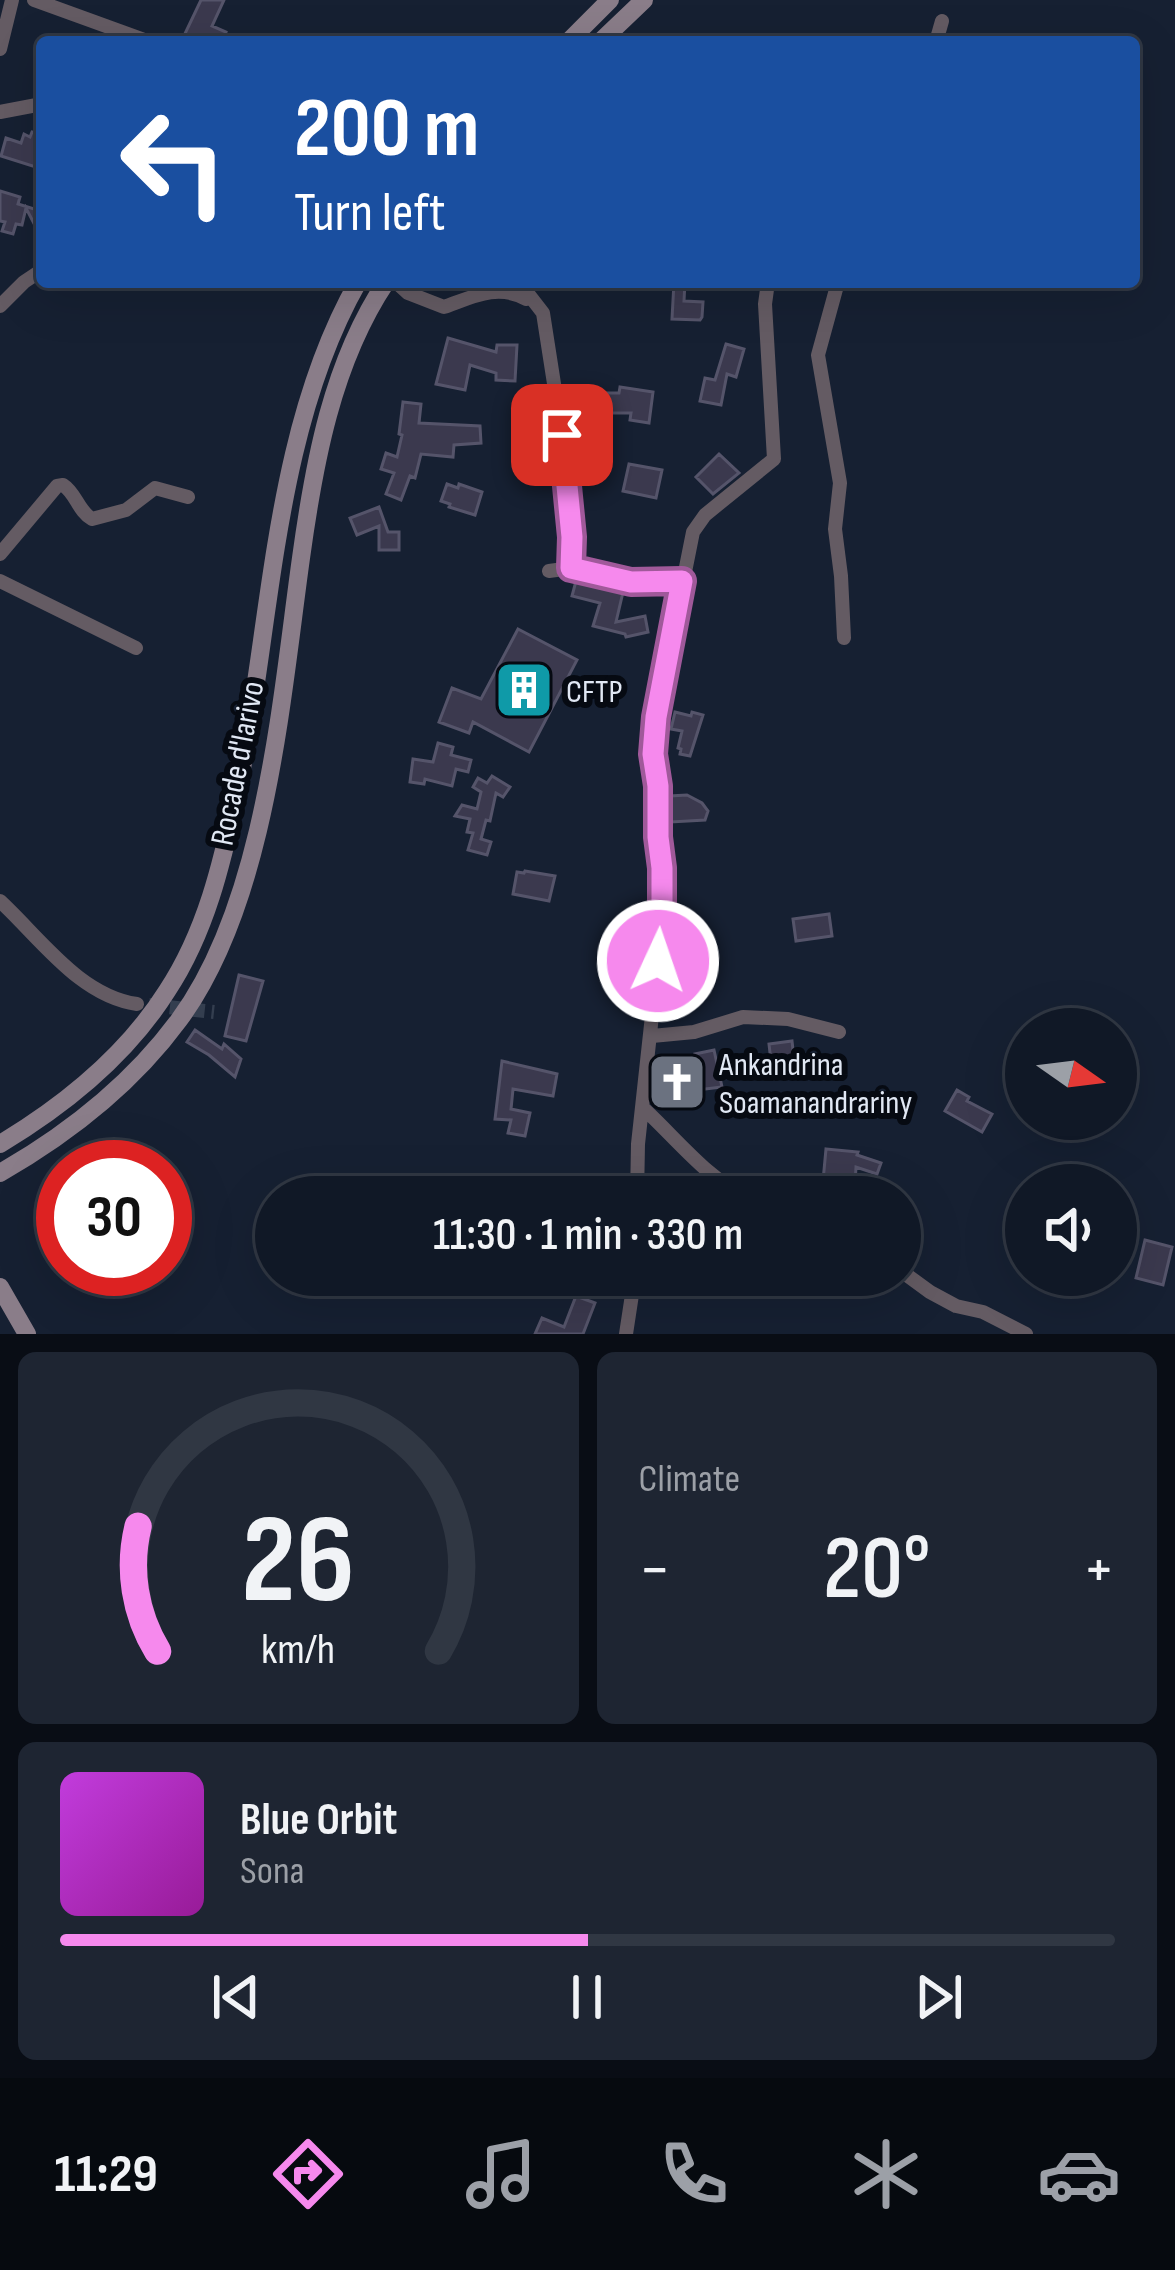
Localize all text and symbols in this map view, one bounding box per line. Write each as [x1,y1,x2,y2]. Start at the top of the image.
text: 200 m [294,79,480,180]
icon: left [96,84,252,240]
text: Turn left [294,181,446,246]
pin [511,384,613,486]
icon: arrive [529,402,595,468]
building icon: CFTP [493,659,555,721]
place label: CFTP [566,672,622,712]
street label: Rocade d'Iarivo [202,678,273,849]
position arrow [595,898,721,1024]
north arrow [1005,1008,1137,1140]
map controls [1005,1008,1137,1296]
place label: Ankandrina Soamanandrariny [718,1045,912,1123]
church icon: Ankandrina Soamanandrariny [646,1051,708,1113]
speed limit sign: 30 [36,1140,192,1296]
button: sound [1005,1164,1137,1296]
text: 11:30 · 1 min · 330 m [433,1208,743,1263]
text: Climate [639,1456,740,1503]
text: 26 [242,1488,355,1637]
text: 20° [823,1516,931,1624]
text: − [639,1531,671,1610]
text: + [1083,1531,1115,1610]
text: km/h [261,1624,335,1676]
text: Blue Orbit [240,1793,397,1848]
text: Sona [240,1848,305,1895]
icon: previous [203,1964,269,2030]
icon: pause [554,1964,620,2030]
icon: next [906,1964,972,2030]
icon: directions [266,2132,350,2216]
icon: music [459,2132,543,2216]
icon: phone [652,2132,736,2216]
icon: climate [844,2132,928,2216]
icon: car [1037,2132,1121,2216]
text: 11:29 [54,2142,158,2207]

